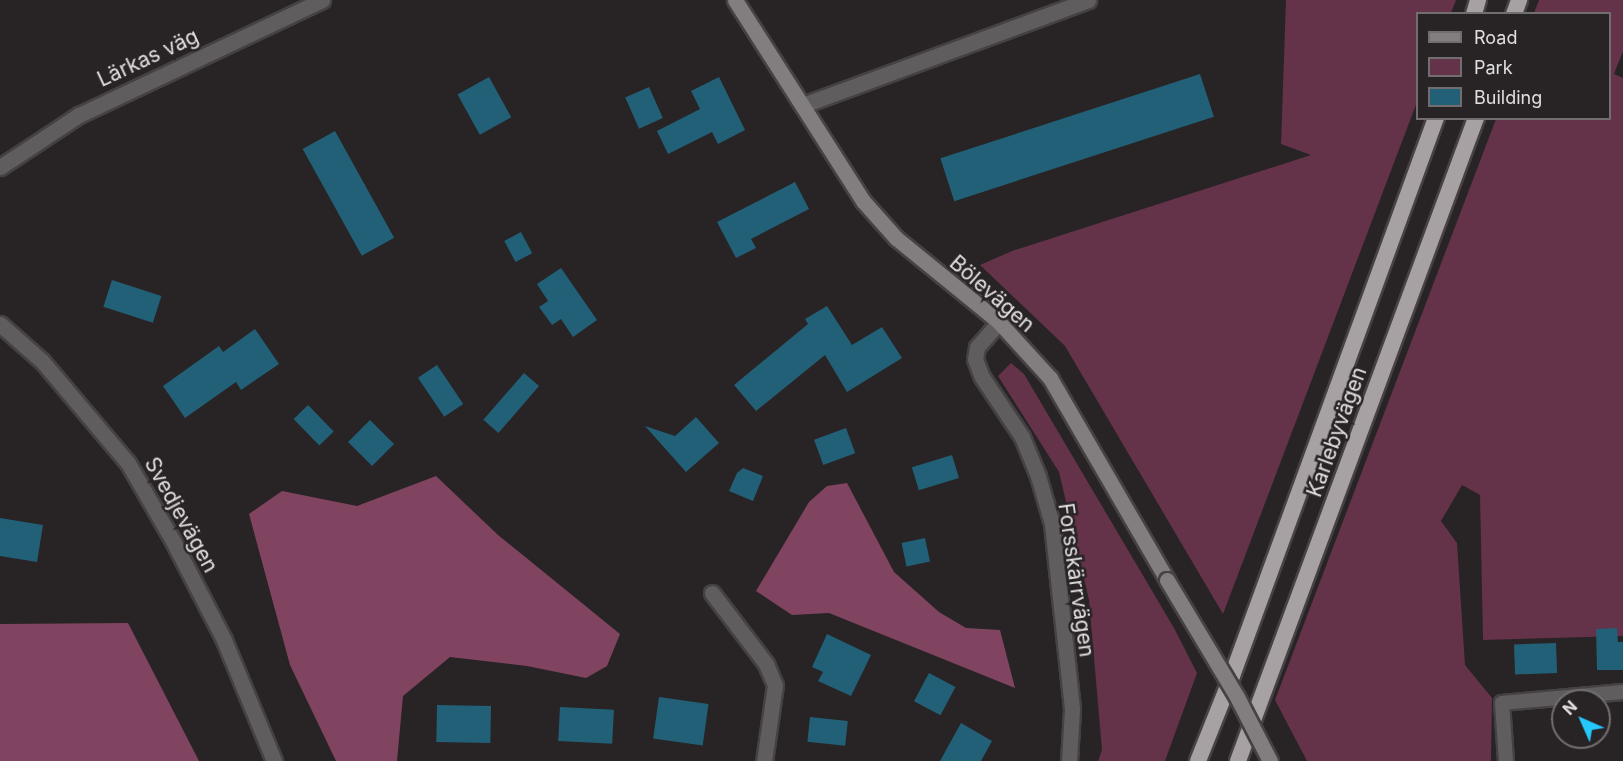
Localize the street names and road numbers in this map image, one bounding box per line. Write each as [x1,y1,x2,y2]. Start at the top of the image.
street label: Lärkas väg [93,24,203,92]
street label: Bölevägen [944,250,1040,338]
street label: Karlebyvägen [1302,363,1372,501]
street label: Svedjevägen [139,453,223,577]
street label: Forsskärrvägen [1053,501,1099,659]

